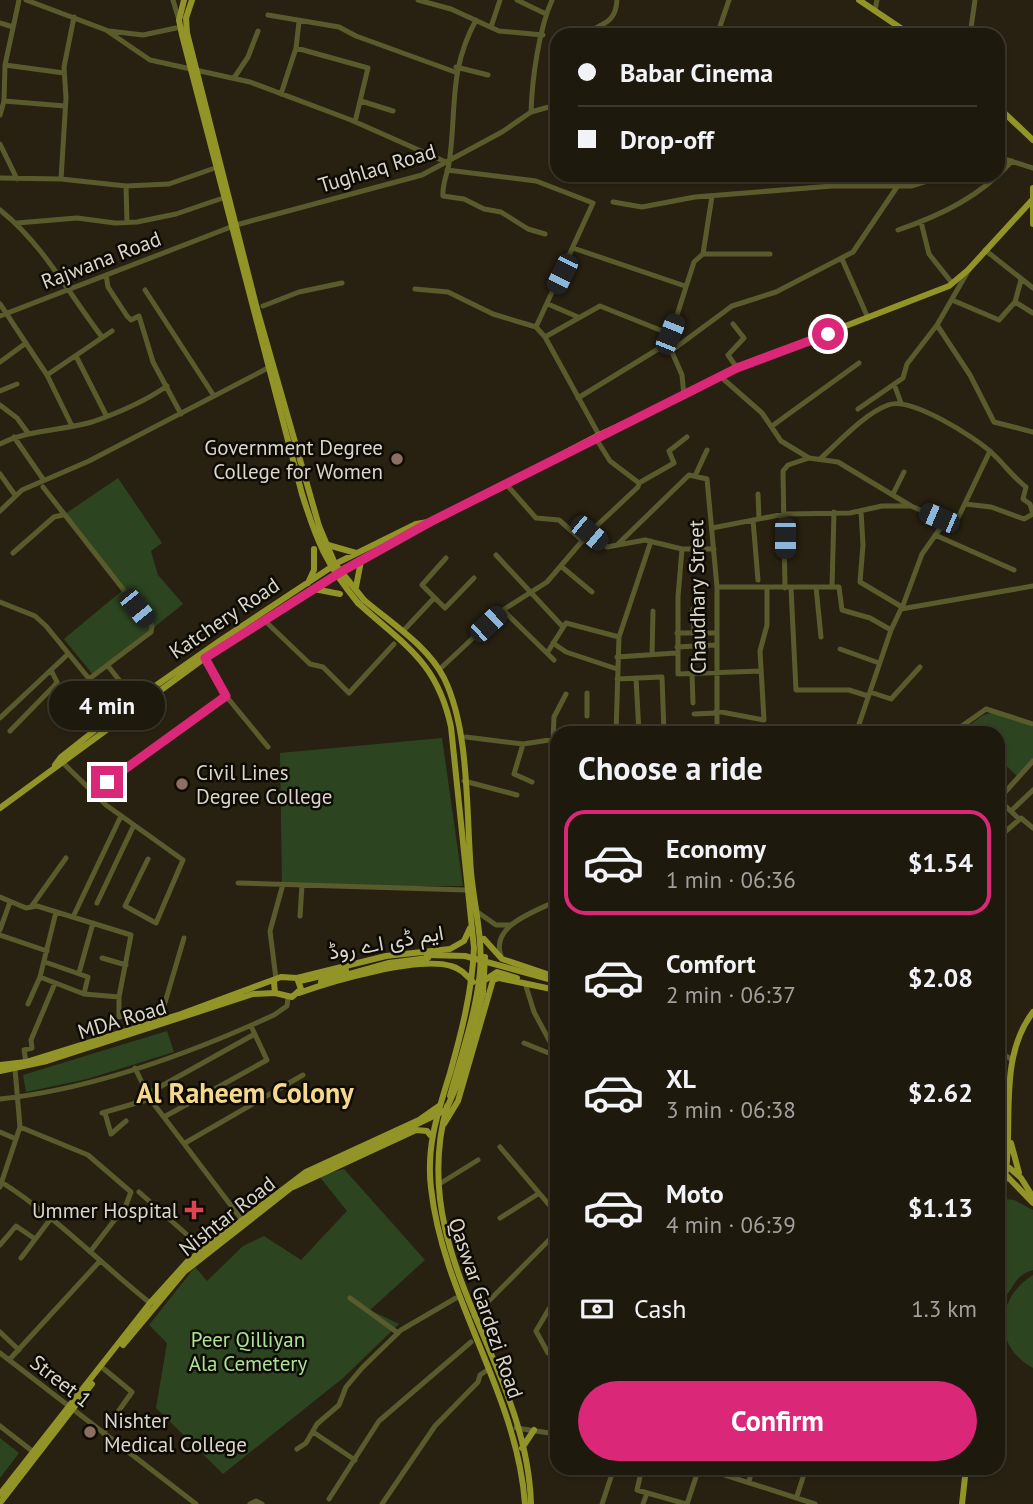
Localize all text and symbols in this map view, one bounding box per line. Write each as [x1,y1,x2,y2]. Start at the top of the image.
text: Babar Cinema [620,56,773,89]
text: Drop-off [620,123,714,156]
street label: Tughlaq Road [315,137,439,199]
street label: Rajwana Road [37,225,165,295]
car [544,251,581,297]
car [653,311,688,357]
route start [812,318,844,350]
place label: Government Degree College for Women [204,434,383,485]
marker: Government Degree College for Women [389,451,405,467]
car [916,500,963,536]
car [567,511,612,555]
car [775,517,796,559]
street label: Chaudhary Street [682,520,712,674]
street label: Katchery Road [164,571,284,665]
car [116,585,159,631]
car [466,602,511,646]
callout: 4 min [49,680,165,730]
text: 4 min [79,691,135,720]
text: Choose a ride [578,747,763,789]
place label: Civil Lines Degree College [196,759,332,810]
route end [91,766,123,798]
marker: Civil Lines Degree College [174,776,190,792]
icon: car [582,831,645,894]
text: Economy [666,832,766,865]
text: $1.54 [908,846,973,879]
text: 1 min · 06:36 [666,865,796,894]
street label: ایم ڈی اے روڈ [326,919,446,966]
icon: car [582,946,645,1009]
text: Comfort [666,947,756,980]
text: $2.08 [908,961,973,994]
text: 2 min · 06:37 [666,980,796,1009]
street label: MDA Road [74,993,170,1045]
icon: car [582,1061,645,1124]
text: XL [666,1062,696,1095]
district label: Al Raheem Colony [136,1074,354,1111]
text: $2.62 [908,1076,973,1109]
text: 3 min · 06:38 [666,1095,796,1124]
street label: Nishtar Road [173,1170,281,1262]
icon: car [582,1176,645,1239]
text: Moto [666,1177,724,1210]
text: $1.13 [908,1191,973,1224]
place label: Ummer Hospital [32,1197,178,1224]
marker: Ummer Hospital [184,1200,204,1220]
text: 4 min · 06:39 [666,1210,796,1239]
street label: Qaswar Gardezi Road [442,1214,530,1402]
icon: cash [578,1290,616,1328]
text: Cash [634,1292,686,1325]
text: 1.3 km [911,1294,977,1323]
park label: Peer Qilliyan Ala Cemetery [189,1326,307,1377]
street label: Street 1 [25,1349,97,1413]
button: Confirm [578,1381,977,1461]
place label: Nishter Medical College [104,1407,247,1458]
marker: Nishter Medical College [82,1424,98,1440]

